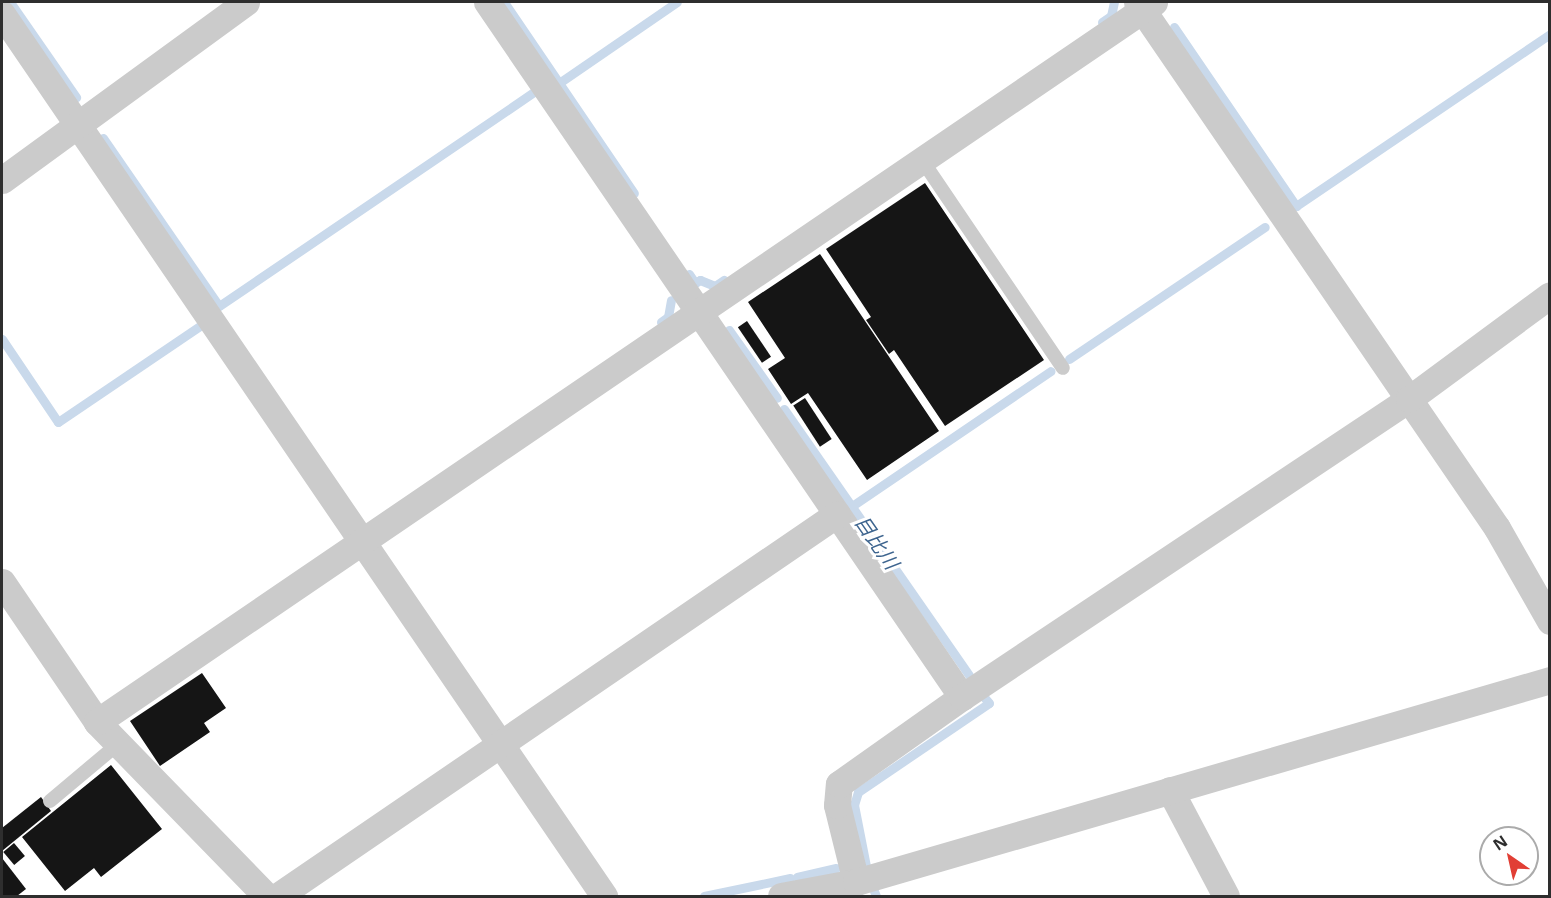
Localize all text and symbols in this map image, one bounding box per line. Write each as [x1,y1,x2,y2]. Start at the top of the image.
water label: 目比川 [850,511,904,573]
north arrow [1479,826,1539,886]
text: N [1489,830,1512,855]

